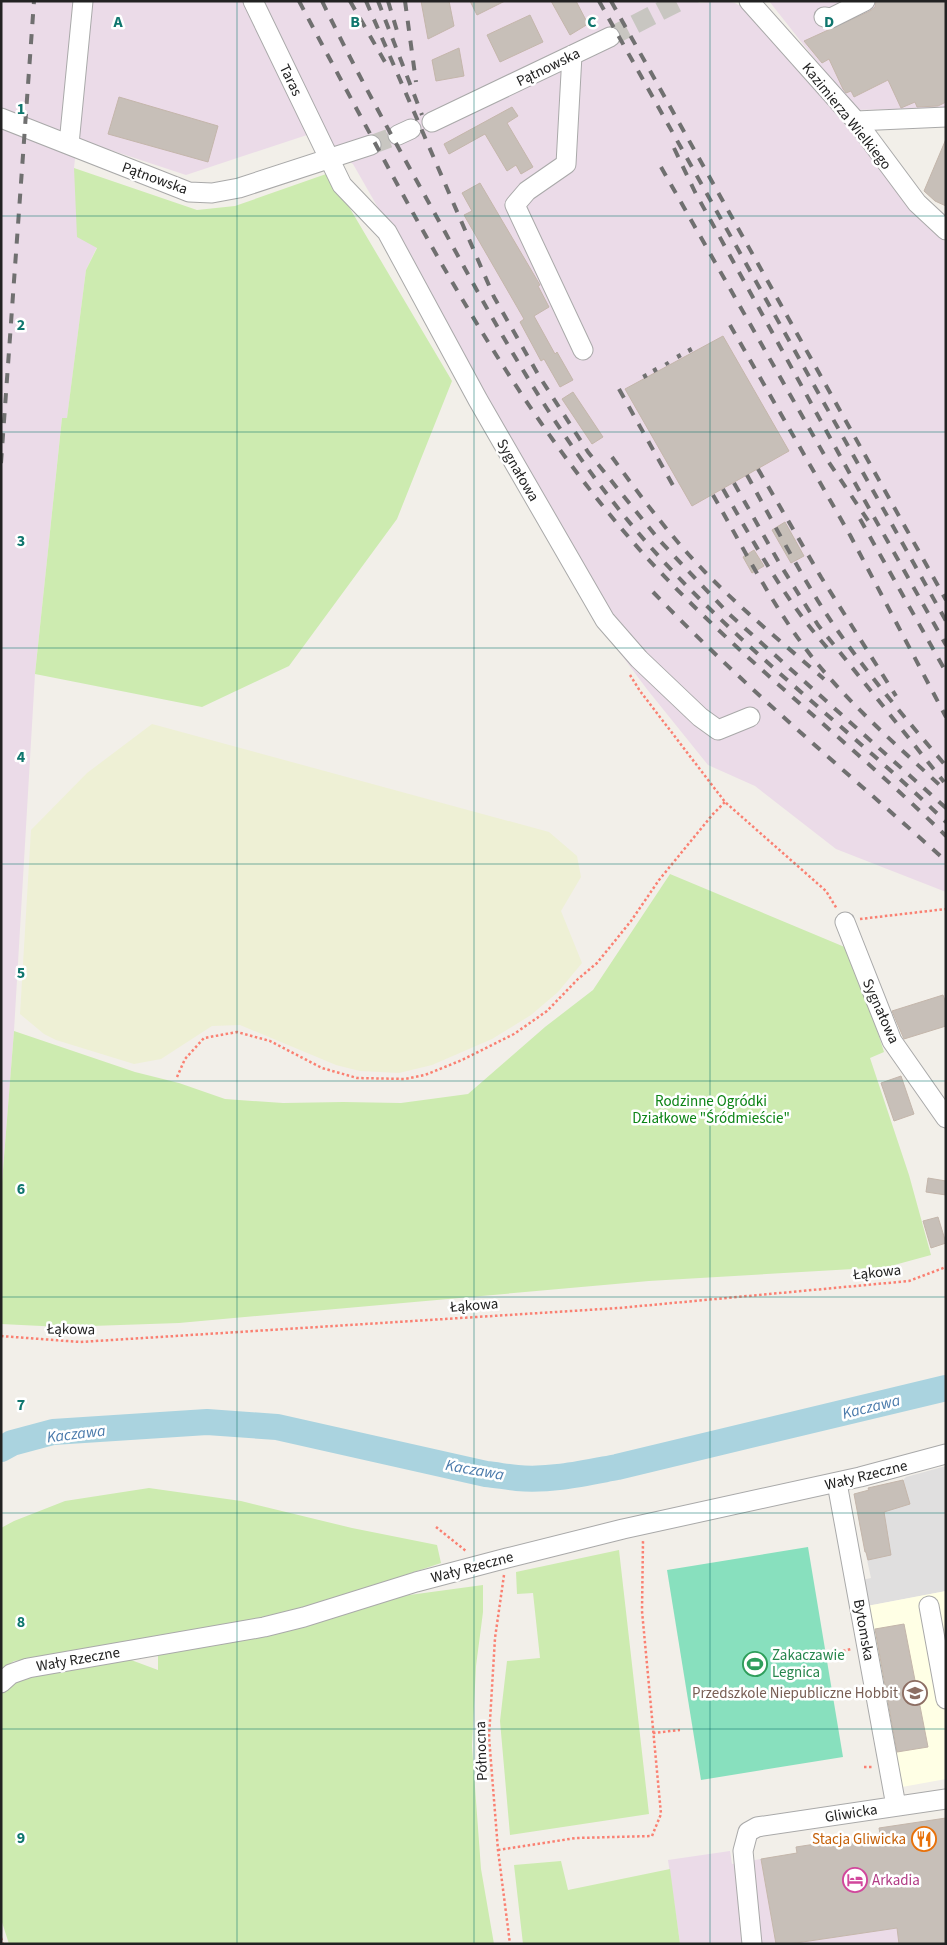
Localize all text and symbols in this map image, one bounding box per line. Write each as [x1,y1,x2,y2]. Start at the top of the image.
text: A [112,11,123,33]
text: B [350,11,360,33]
text: C [587,11,597,33]
text: D [824,11,834,33]
street label: Pątnowska [513,43,584,92]
street label: Kazimierza Wielkiego [797,58,896,174]
street label: Taras [274,61,307,100]
text: 1 [17,98,25,120]
street label: Pątnowska [119,157,191,200]
text: 2 [17,314,25,336]
street label: Sygnałowa [491,435,544,505]
text: 3 [17,530,25,552]
text: 4 [17,746,26,768]
text: 5 [17,962,25,984]
street label: Sygnałowa [857,975,904,1047]
park label: Rodzinne Ogródki Działkowe "Śródmieście" [632,1091,790,1129]
text: 6 [17,1178,25,1200]
street label: Łąkowa [851,1260,902,1286]
street label: Łąkowa [448,1293,499,1318]
street label: Łąkowa [46,1319,95,1340]
water label: Kaczawa [840,1389,903,1425]
text: 7 [17,1394,25,1416]
water label: Kaczawa [45,1419,107,1449]
water label: Kaczawa [444,1454,506,1486]
street label: Wały Rzeczne [823,1455,910,1496]
street label: Wały Rzeczne [429,1546,516,1589]
street label: Bytomska [848,1598,879,1663]
text: 8 [17,1611,25,1633]
street label: Wały Rzeczne [35,1642,122,1677]
place label: Zakaczawie Legnica [772,1645,845,1683]
sports icon: Zakaczawie Legnica [742,1651,768,1677]
school or university icon: Przedszkole Niepubliczne Hobbit [902,1680,928,1706]
place label: Przedszkole Niepubliczne Hobbit [692,1683,898,1704]
street label: Północna [470,1721,493,1781]
street label: Gliwicka [823,1799,879,1828]
restaurant icon: Stacja Gliwicka [911,1826,937,1852]
text: 9 [17,1827,25,1849]
place label: Stacja Gliwicka [812,1829,906,1850]
hotel icon: Arkadia [842,1867,868,1893]
place label: Arkadia [872,1870,920,1891]

